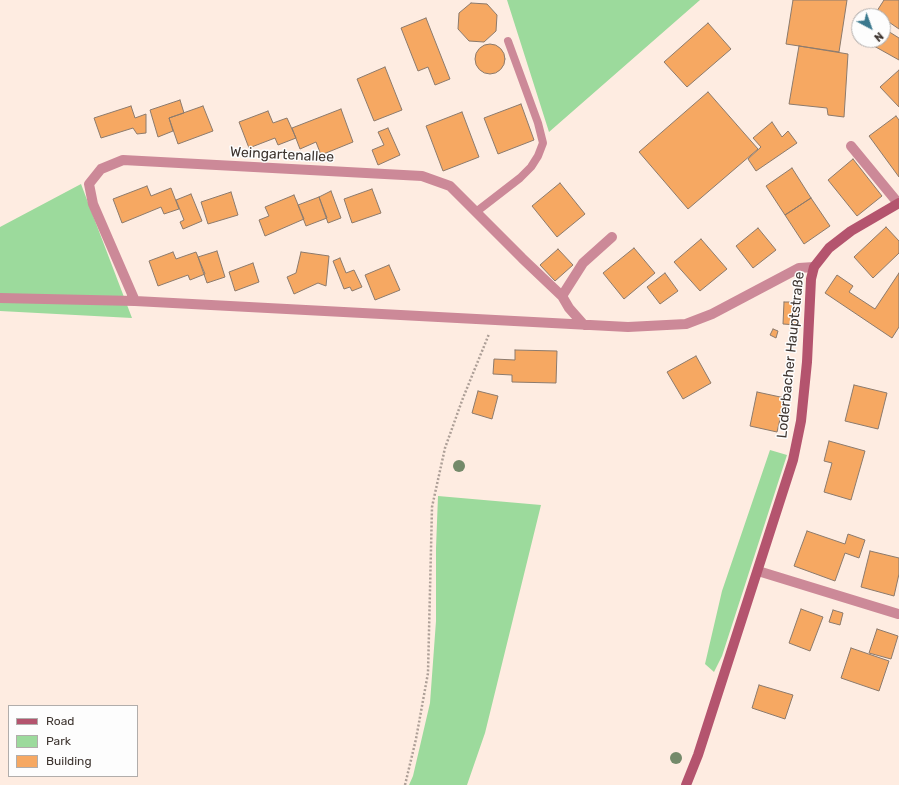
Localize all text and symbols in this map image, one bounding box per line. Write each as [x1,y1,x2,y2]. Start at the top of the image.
north arrow [851,8,891,48]
text: N [871,29,886,44]
street label: Weingartenallee [230,144,334,166]
street label: Loderbacher Hauptstraße [774,271,808,439]
legend [8,705,138,777]
text: Road [46,714,74,728]
text: Park [46,734,71,748]
text: Building [46,754,92,768]

